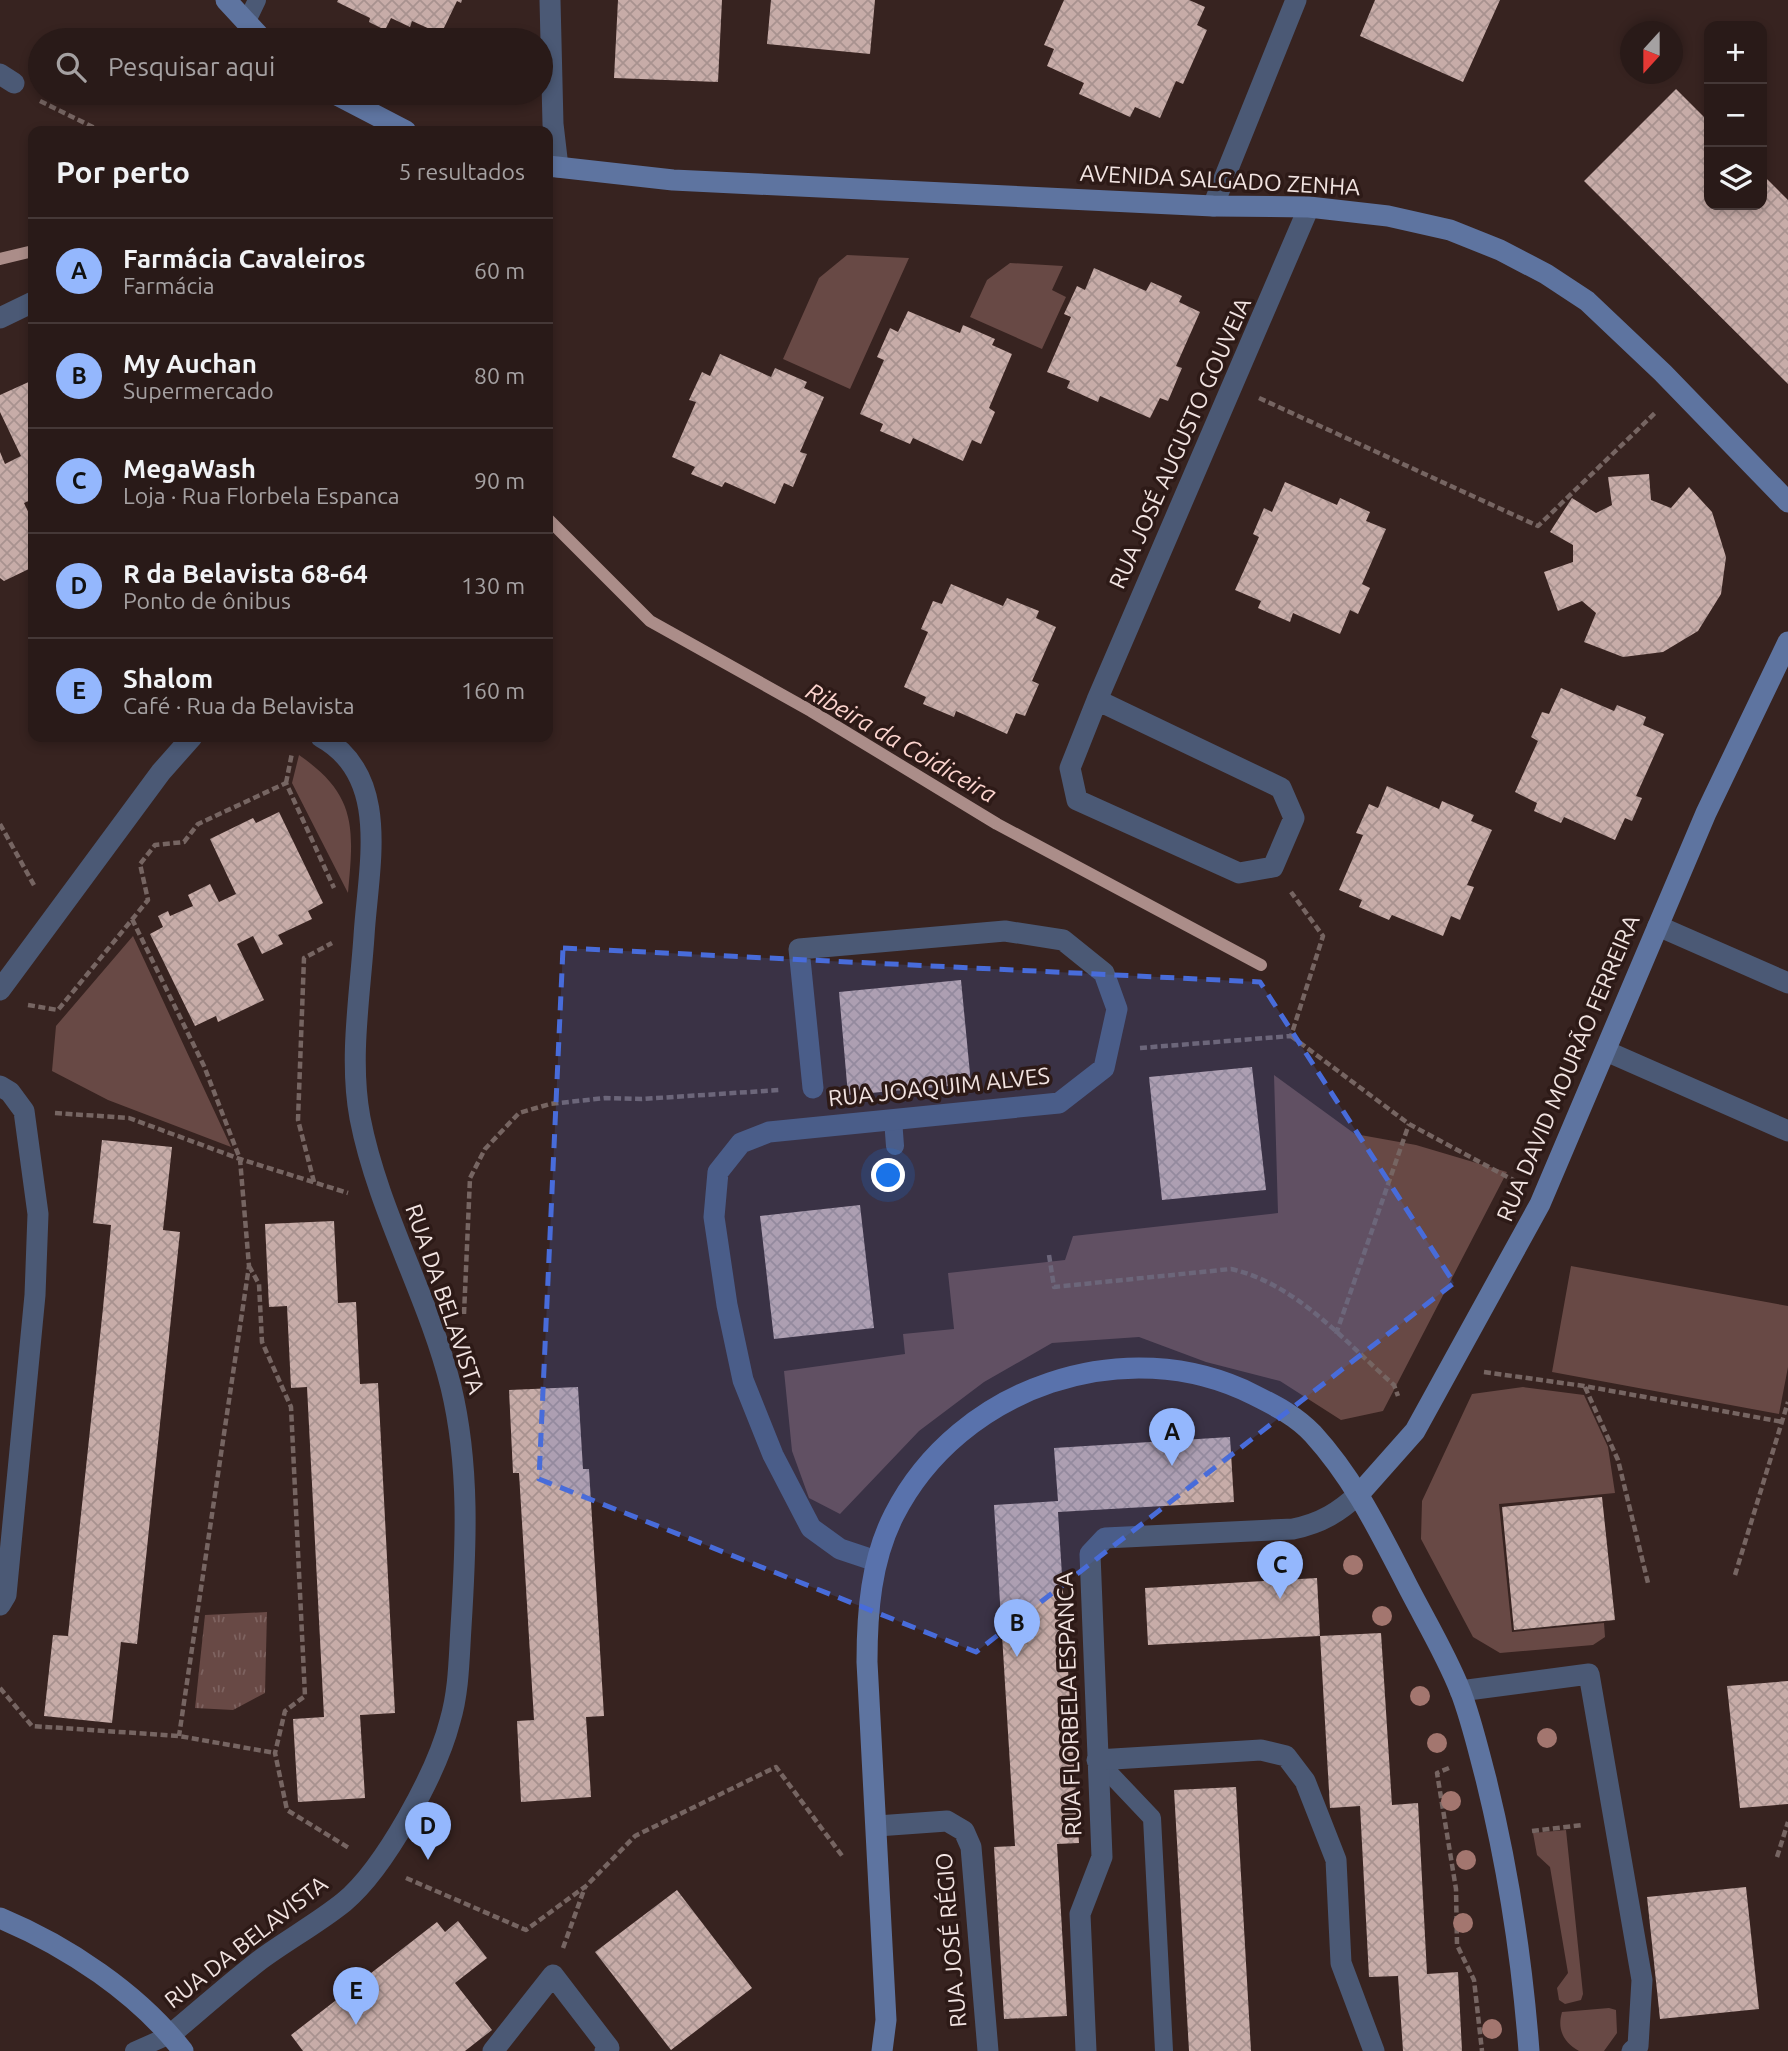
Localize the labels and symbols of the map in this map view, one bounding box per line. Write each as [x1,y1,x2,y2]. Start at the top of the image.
north arrow [1620,21,1683,84]
street label: AVENIDA SALGADO ZENHA [1079,160,1361,199]
street label: RUA JOSÉ AUGUSTO GOUVEIA [1103,293,1255,592]
water label: Ribeira da Coidiceira [801,677,1001,808]
street label: RUA DAVID MOURÃO FERREIRA [1491,911,1644,1225]
street label: RUA JOAQUIM ALVES [827,1062,1051,1111]
your location [871,1158,905,1192]
street label: RUA DA BELAVISTA [401,1201,490,1397]
pin: A [1149,1408,1195,1466]
pin: C [1257,1541,1303,1599]
street label: RUA FLORBELA ESPANCA [1051,1571,1086,1836]
pin: B [994,1599,1040,1657]
pin: D [405,1802,451,1860]
street label: RUA JOSÉ RÉGIO [929,1852,971,2029]
street label: RUA DA BELAVISTA [160,1870,332,2013]
pin: E [333,1967,379,2025]

